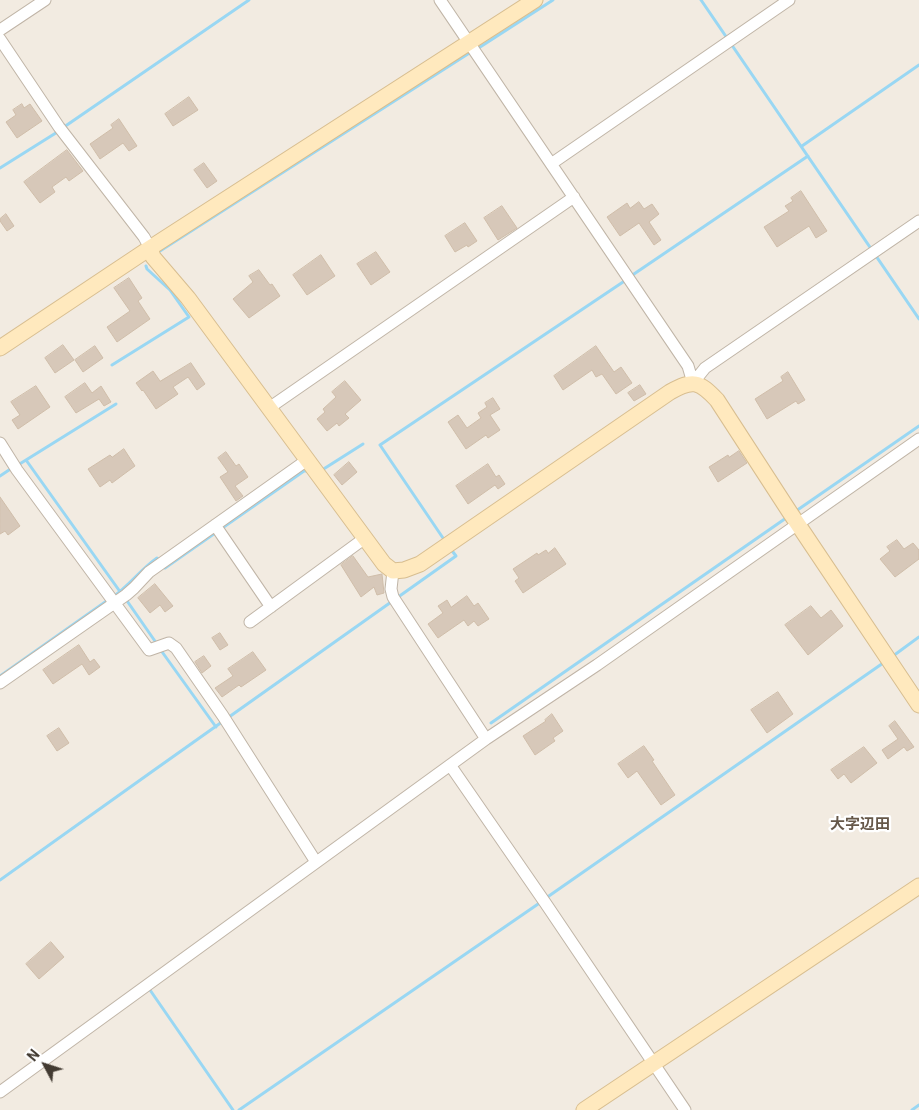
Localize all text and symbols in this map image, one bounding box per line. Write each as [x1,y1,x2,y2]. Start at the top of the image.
district label: 大字辺田 [830,816,890,834]
north arrow [20,1040,70,1090]
text: N [24,1046,43,1064]

